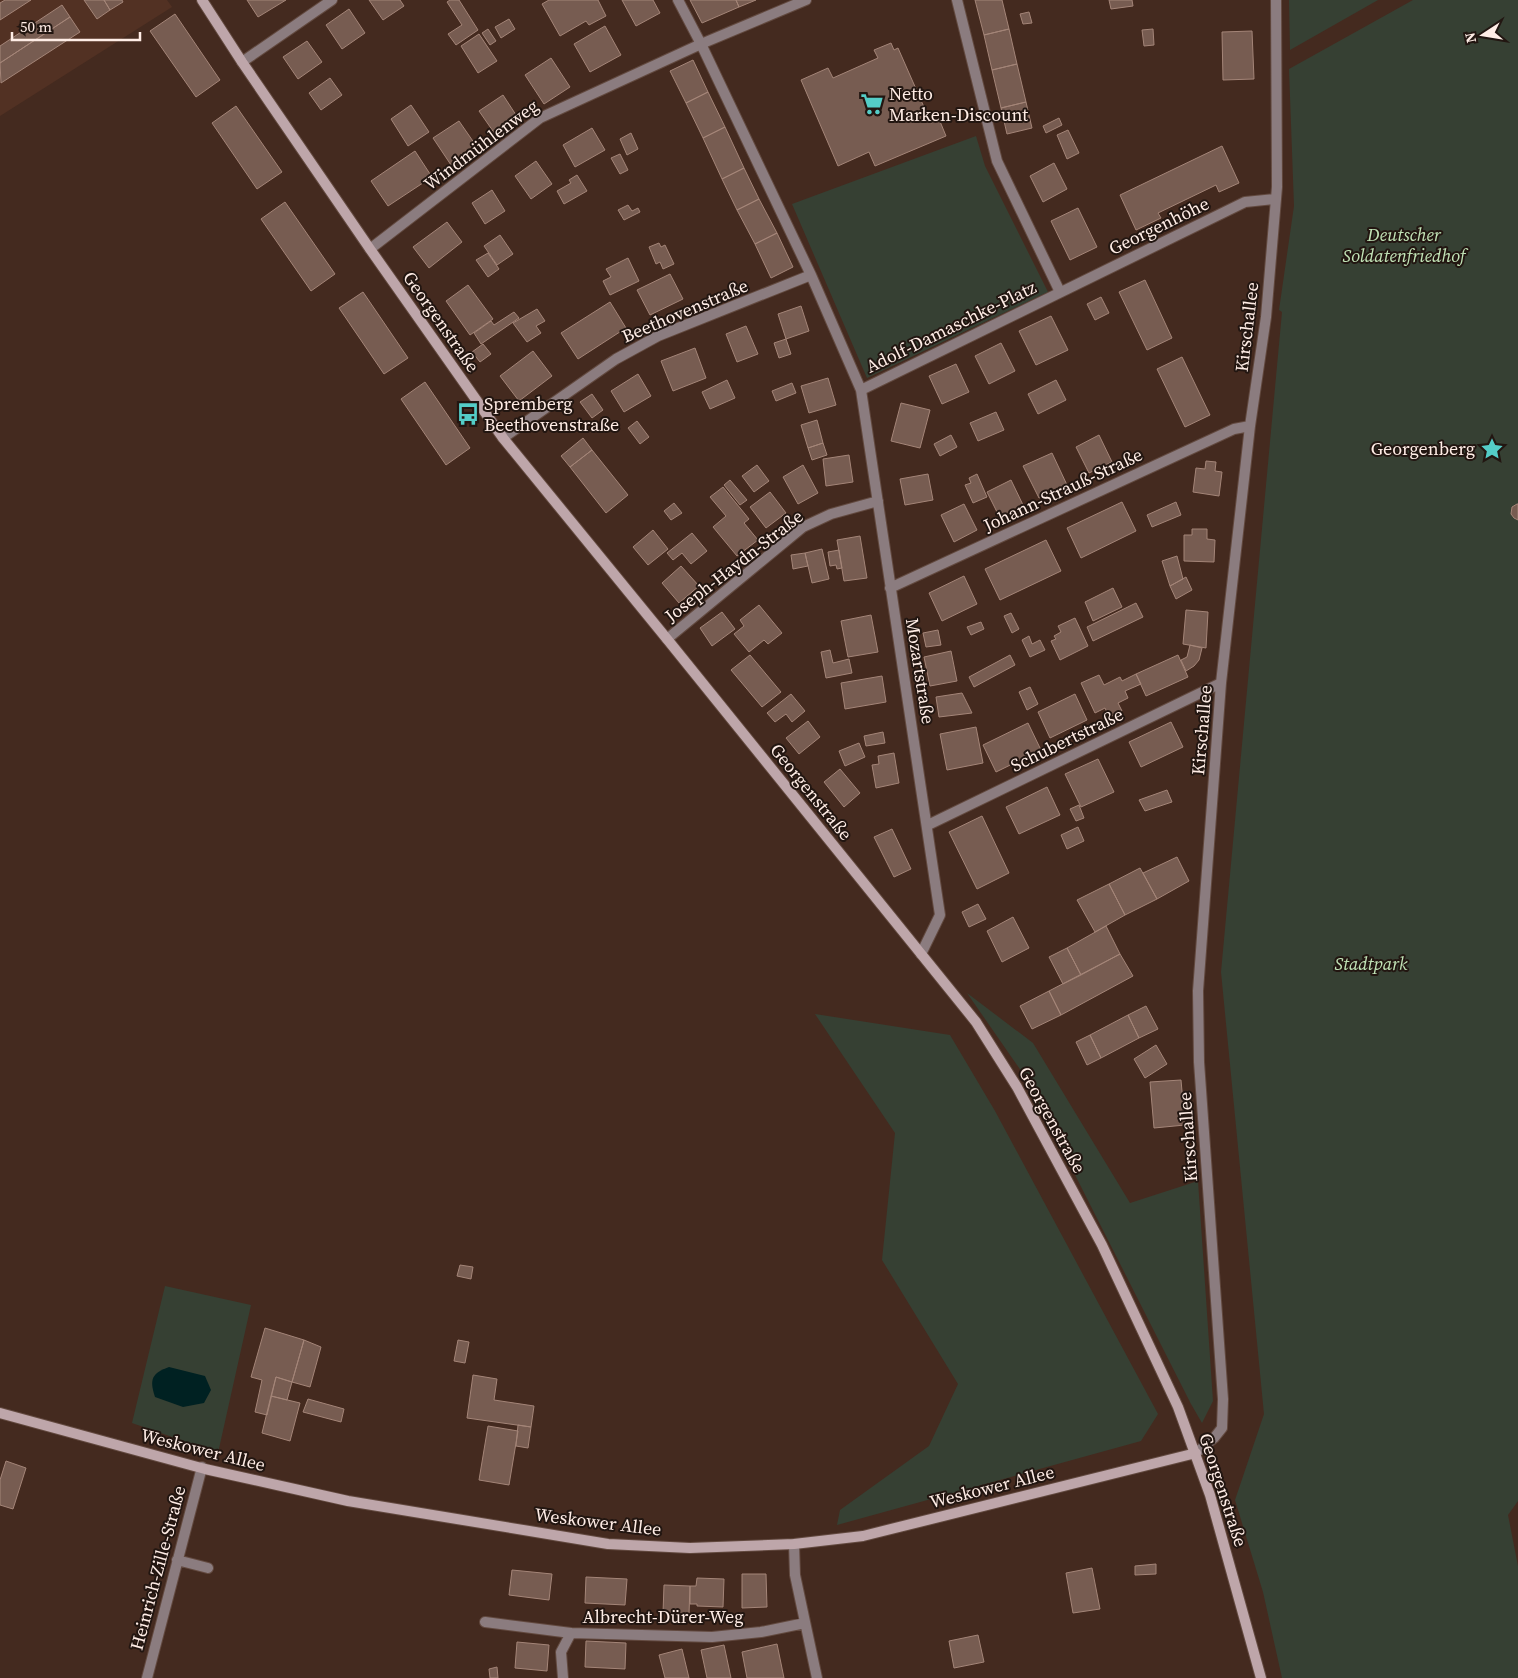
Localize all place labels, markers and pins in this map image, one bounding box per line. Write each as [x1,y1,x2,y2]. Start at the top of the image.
place label: Netto Marken-Discount [889,81,1028,127]
supermarket icon: Netto Marken-Discount [859,91,885,117]
place label: Spremberg Beethovenstraße [484,391,619,437]
bus stop icon: Spremberg Beethovenstraße [455,401,481,427]
place label: Georgenberg [1371,436,1475,461]
place icon: Georgenberg [1479,436,1505,462]

